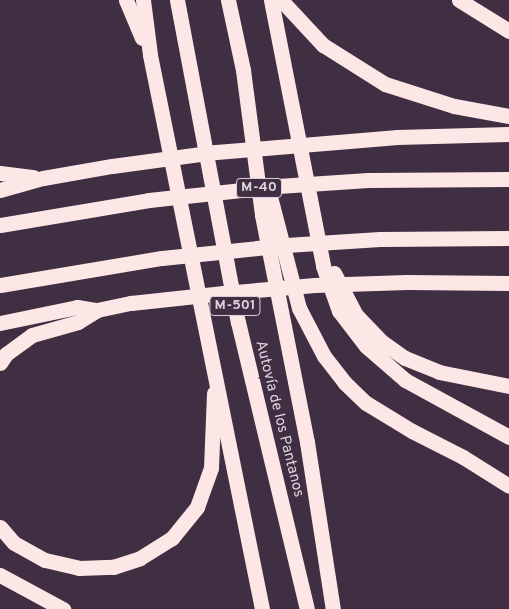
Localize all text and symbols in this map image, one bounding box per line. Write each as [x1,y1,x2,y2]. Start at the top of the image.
road number: M-40 [235,177,283,200]
road number: M-501 [209,294,261,318]
street label: Autovía de los Pantanos [251,339,307,499]

